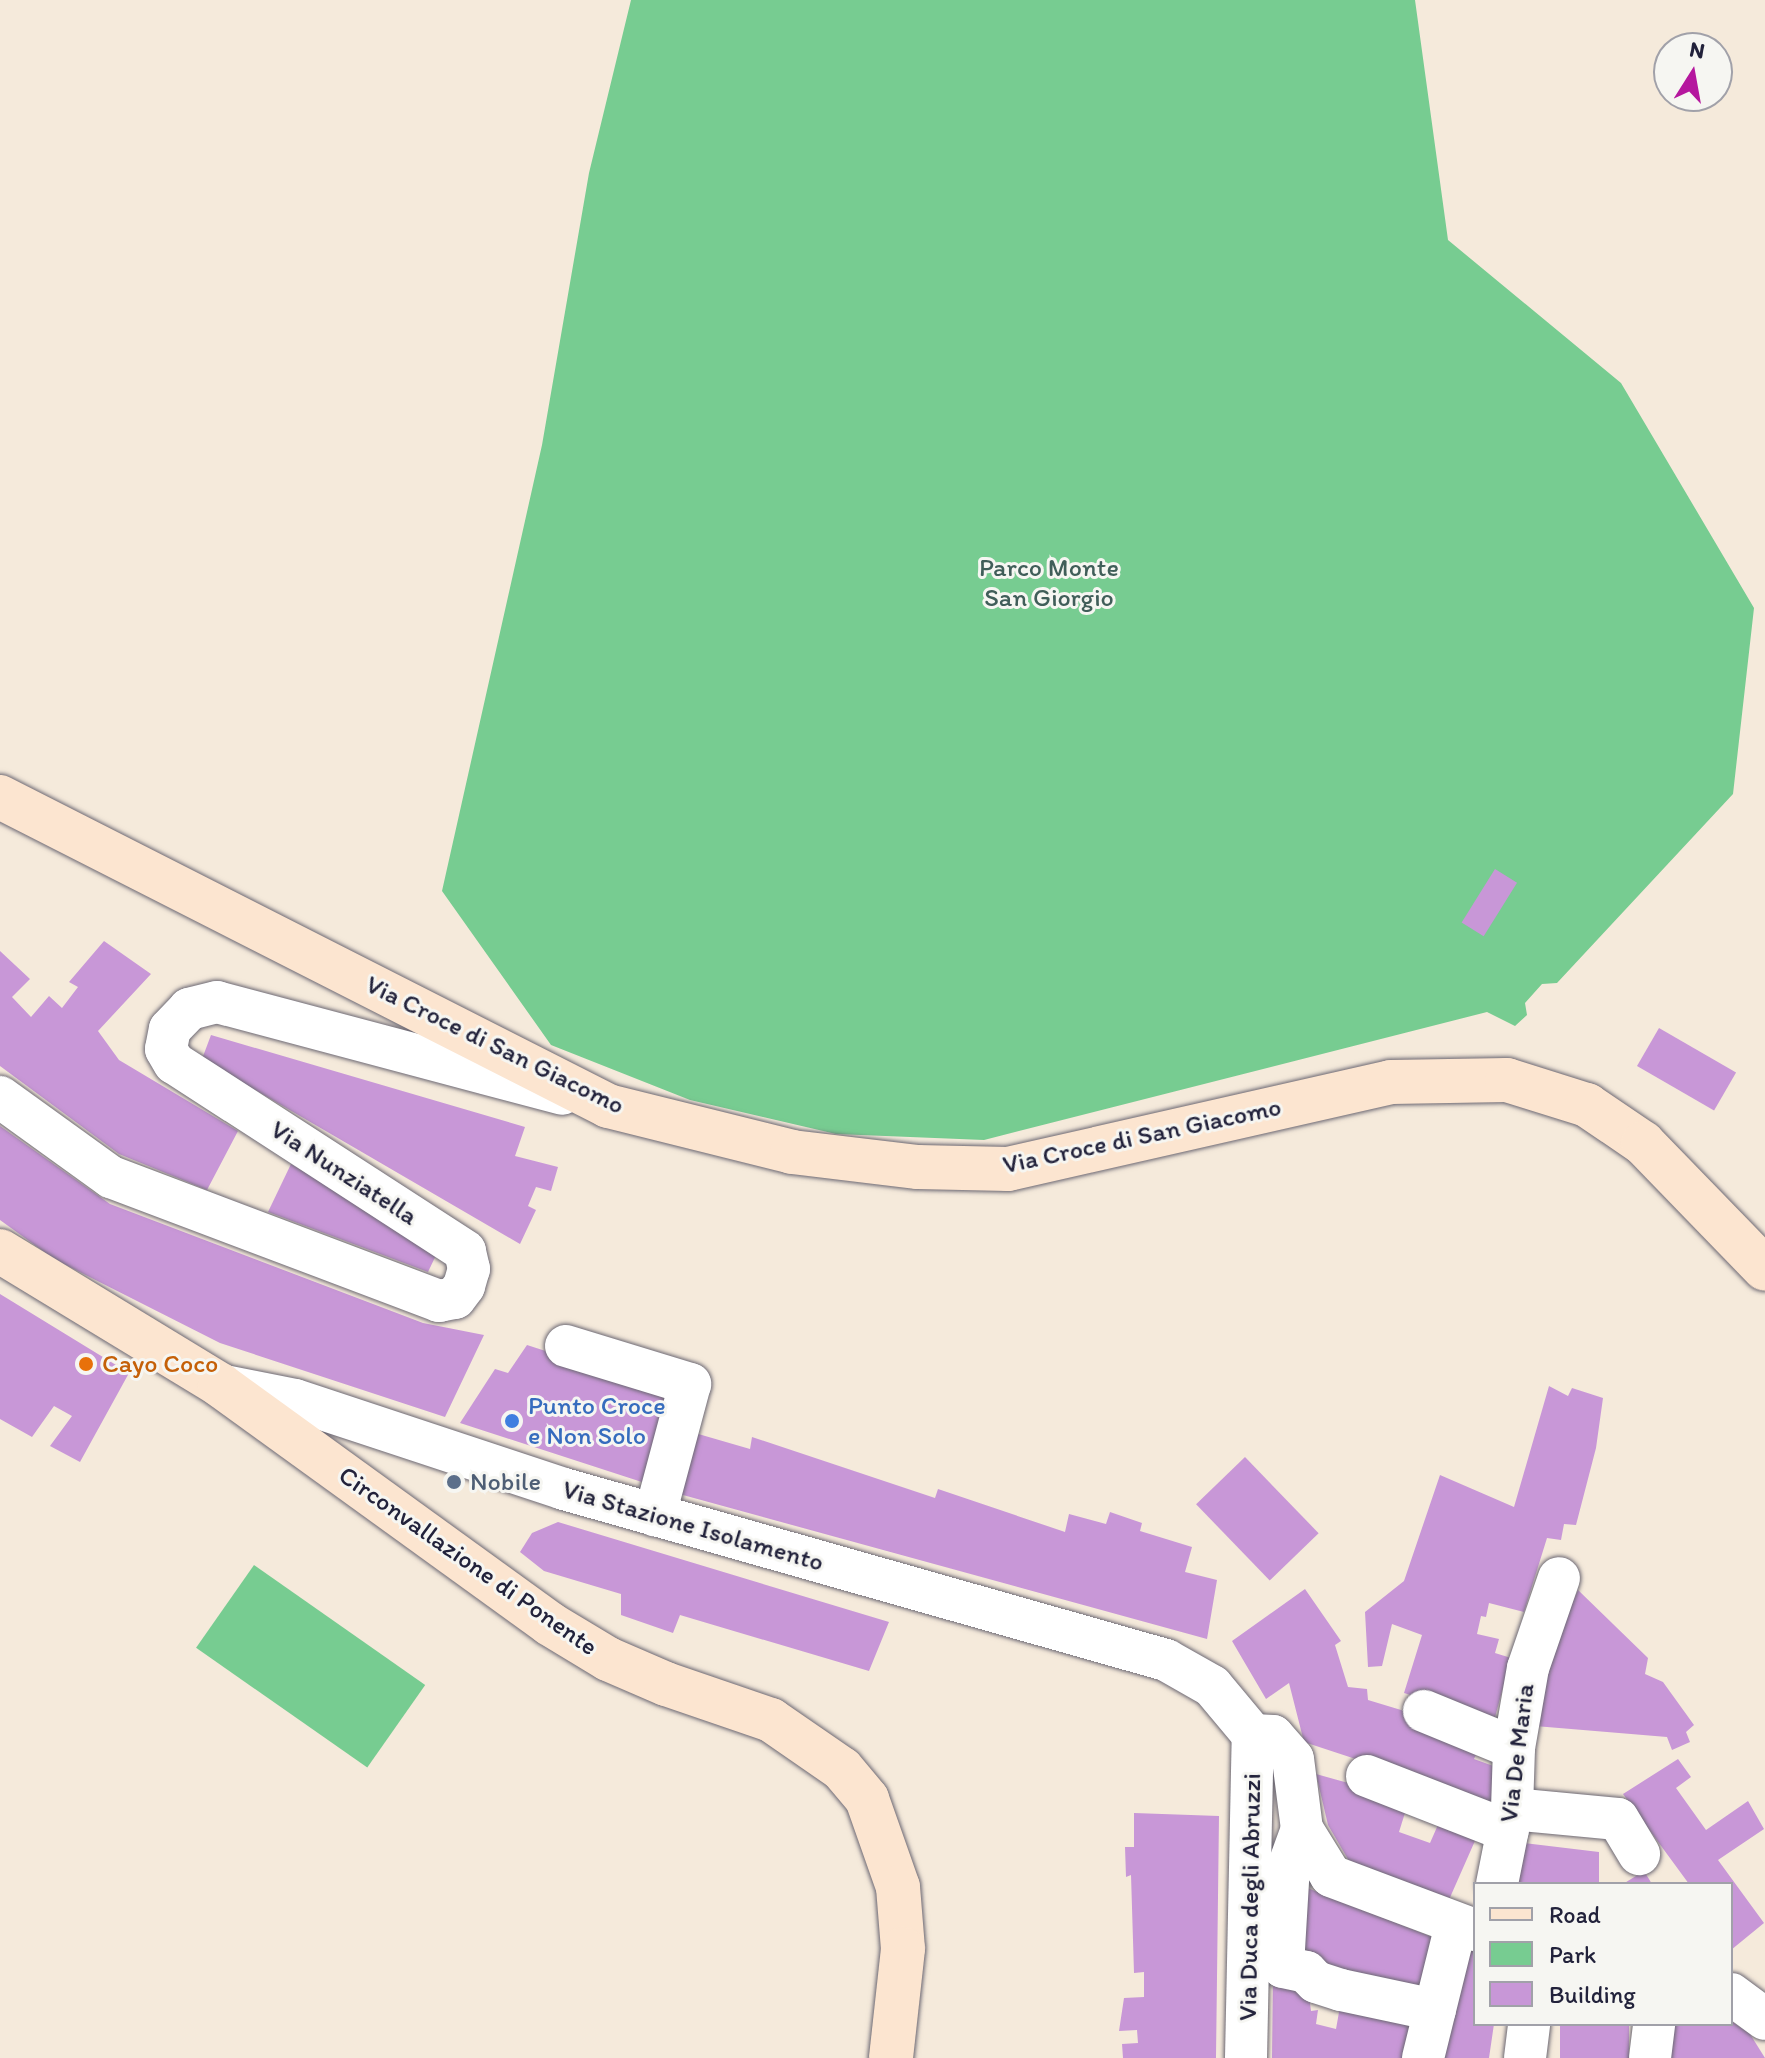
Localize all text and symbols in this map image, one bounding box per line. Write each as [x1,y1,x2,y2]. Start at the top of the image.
north arrow [1653,32,1733,112]
text: N [1687,35,1707,65]
park label: Parco Monte San Giorgio [979,552,1119,614]
street label: Via Croce di San Giacomo [361,969,629,1121]
street label: Via Croce di San Giacomo [1000,1091,1284,1181]
street label: Via Nunziatella [265,1114,423,1232]
place label: Cayo Coco [102,1348,219,1380]
marker: Cayo Coco [77,1355,95,1373]
place label: Punto Croce e Non Solo [528,1390,665,1452]
marker: Punto Croce e Non Solo [503,1412,521,1430]
street label: Circonvallazione di Ponente [333,1460,603,1662]
place label: Nobile [470,1466,541,1498]
marker: Nobile [445,1473,463,1491]
street label: Via Stazione Isolamento [559,1474,827,1578]
street label: Via De Maria [1493,1681,1541,1825]
street label: Via Duca degli Abruzzi [1232,1773,1268,2021]
legend [1473,1882,1733,2026]
text: Road [1549,1900,1601,1929]
text: Park [1549,1940,1596,1969]
text: Building [1549,1980,1636,2009]

